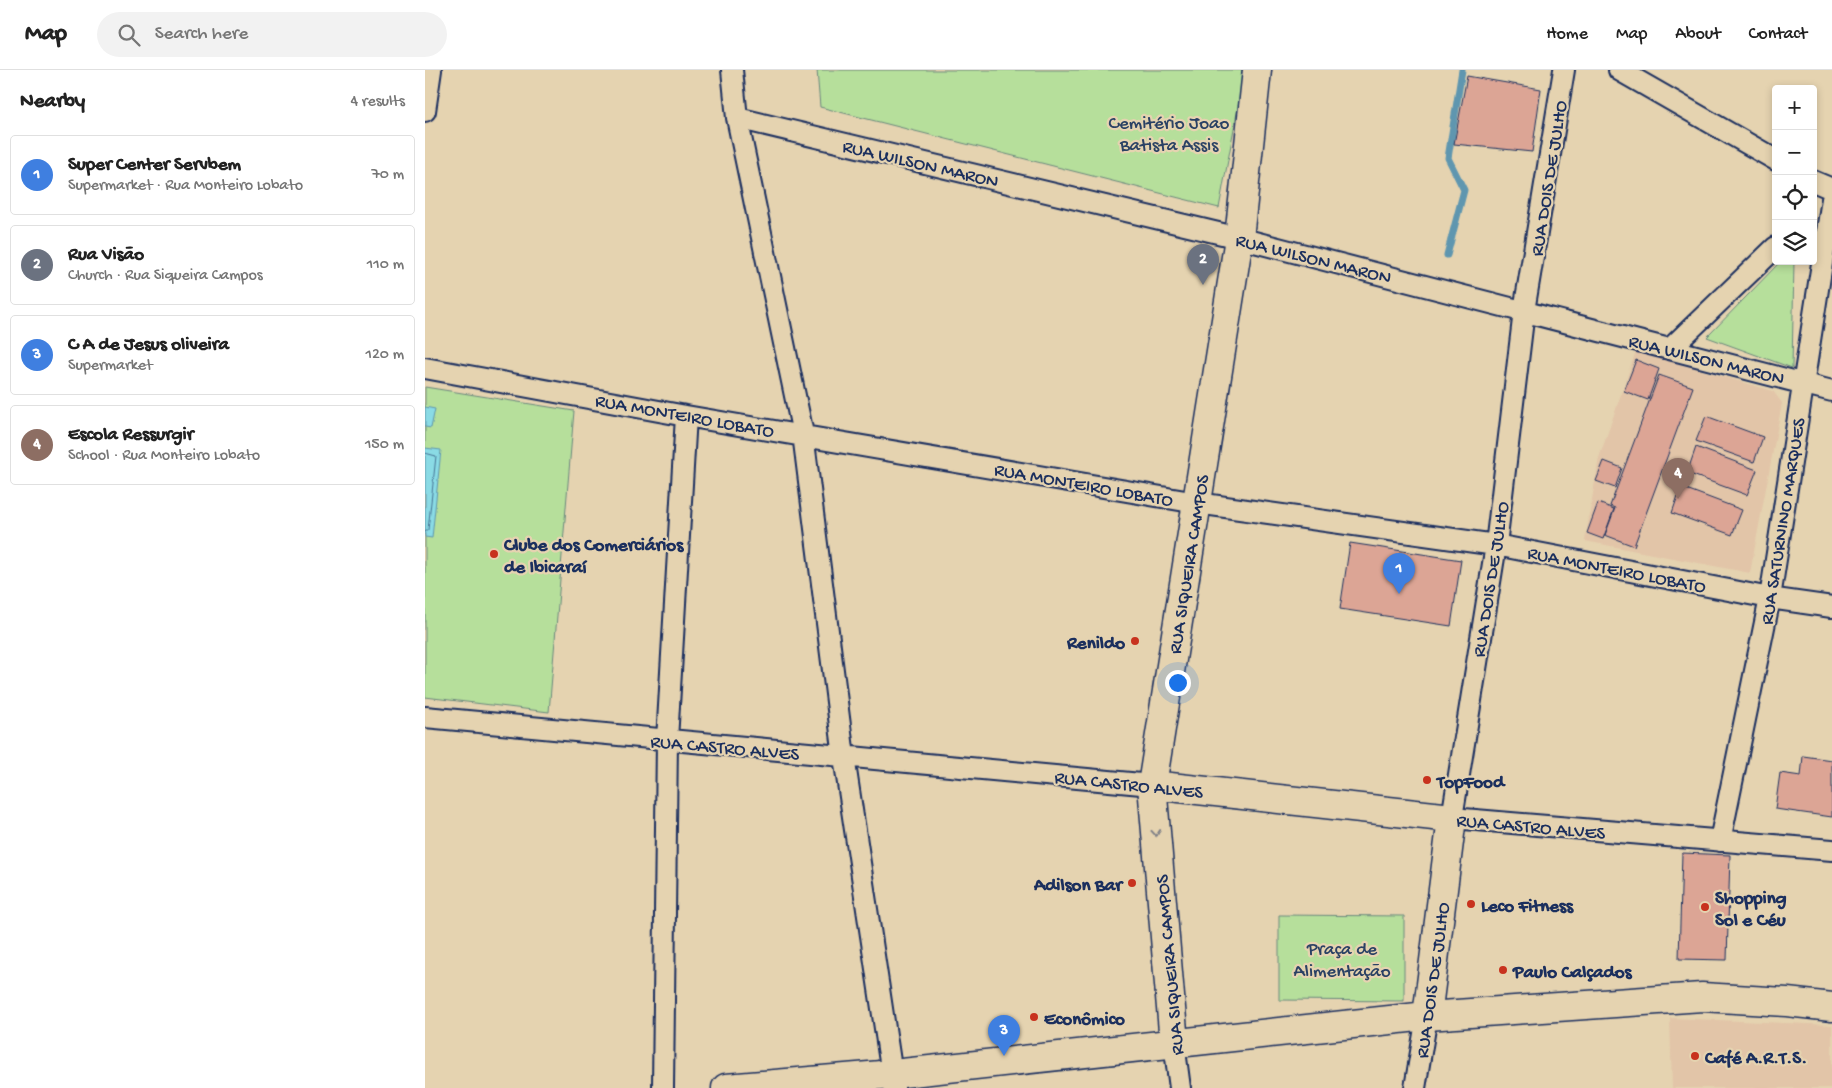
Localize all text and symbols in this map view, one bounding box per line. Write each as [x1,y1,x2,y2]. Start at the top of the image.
search box [97,12,447,57]
text: Map [25,20,67,49]
icon: search [115,21,143,49]
text: Search here [155,23,248,46]
text: Home [1546,24,1588,45]
text: Map [1616,24,1647,45]
text: About [1675,24,1721,45]
text: Contact [1749,24,1807,45]
map controls [1772,85,1817,265]
button: + [1772,85,1817,130]
text: Nearby [20,90,85,115]
text: 4 results [350,93,405,112]
street label: RUA DOIS DE JULHO [1527,99,1574,258]
park label: Cemitério Joao Batista Assis [1109,113,1230,158]
button: − [1772,130,1817,175]
street label: RUA WILSON MARON [840,136,1001,195]
text: Super Center Servbem [68,154,241,177]
text: 1 [34,166,40,185]
text: 70 m [371,166,404,185]
button: locate [1772,175,1817,220]
text: Supermarket · Rua Monteiro Lobato [68,177,303,196]
button: layers [1772,220,1817,265]
street label: RUA WILSON MARON [1233,230,1393,291]
text: Rua Visão [68,244,144,267]
pin: 2 [1187,244,1219,285]
text: 2 [33,256,41,275]
text: 110 m [367,256,404,275]
text: Church · Rua Siqueira Campos [68,267,263,286]
street label: RUA WILSON MARON [1626,331,1786,392]
text: C A de Jesus oliveira [68,334,229,357]
text: 3 [33,346,41,365]
text: 120 m [365,346,404,365]
text: Supermarket [68,357,153,376]
street label: RUA MONTEIRO LOBATO [593,390,776,445]
street label: RUA SATURNINO MARQUES [1757,416,1812,627]
text: Escola Ressurgir [68,424,193,447]
text: 4 [33,436,41,455]
text: 150 m [365,436,404,455]
text: School · Rua Monteiro Lobato [68,447,260,466]
pin: 4 [1662,458,1694,499]
street label: RUA MONTEIRO LOBATO [992,459,1175,514]
street label: RUA SIQUEIRA CAMPOS [1165,473,1216,656]
street label: RUA DOIS DE JULHO [1469,500,1516,659]
place label: Clube dos Comerciários de Ibicaraí [503,535,684,580]
street label: RUA MONTEIRO LOBATO [1525,543,1708,600]
marker: Clube dos Comerciários de Ibicaraí [488,548,500,560]
pin: 1 [1383,553,1415,594]
place label: Renildo [1066,633,1125,656]
marker: Renildo [1129,635,1141,647]
your location [1165,670,1191,696]
street label: RUA CASTRO ALVES [649,732,800,767]
street label: RUA CASTRO ALVES [1053,767,1204,806]
place label: TopFood [1435,772,1506,795]
marker: TopFood [1421,774,1433,786]
street label: RUA CASTRO ALVES [1455,811,1606,846]
one-way arrow [1150,829,1161,837]
street label: RUA SIQUEIRA CAMPOS [1152,873,1191,1056]
place label: Adilson Bar [1033,875,1124,898]
marker: Adilson Bar [1126,877,1138,889]
place label: Shopping Sol e Céu [1715,888,1787,933]
place label: Leco Fitness [1481,896,1574,919]
marker: Leco Fitness [1465,898,1477,910]
street label: RUA DOIS DE JULHO [1412,900,1457,1060]
marker: Shopping Sol e Céu [1699,901,1711,913]
park label: Praça de Alimentação [1293,939,1391,984]
place label: Paulo Calçados [1512,962,1633,985]
marker: Paulo Calçados [1497,964,1509,976]
place label: Econômico [1044,1009,1125,1032]
marker: Econômico [1028,1011,1040,1023]
pin: 3 [988,1015,1020,1056]
place label: Café A.R.T.S. [1704,1048,1807,1071]
marker: Café A.R.T.S. [1689,1050,1701,1062]

